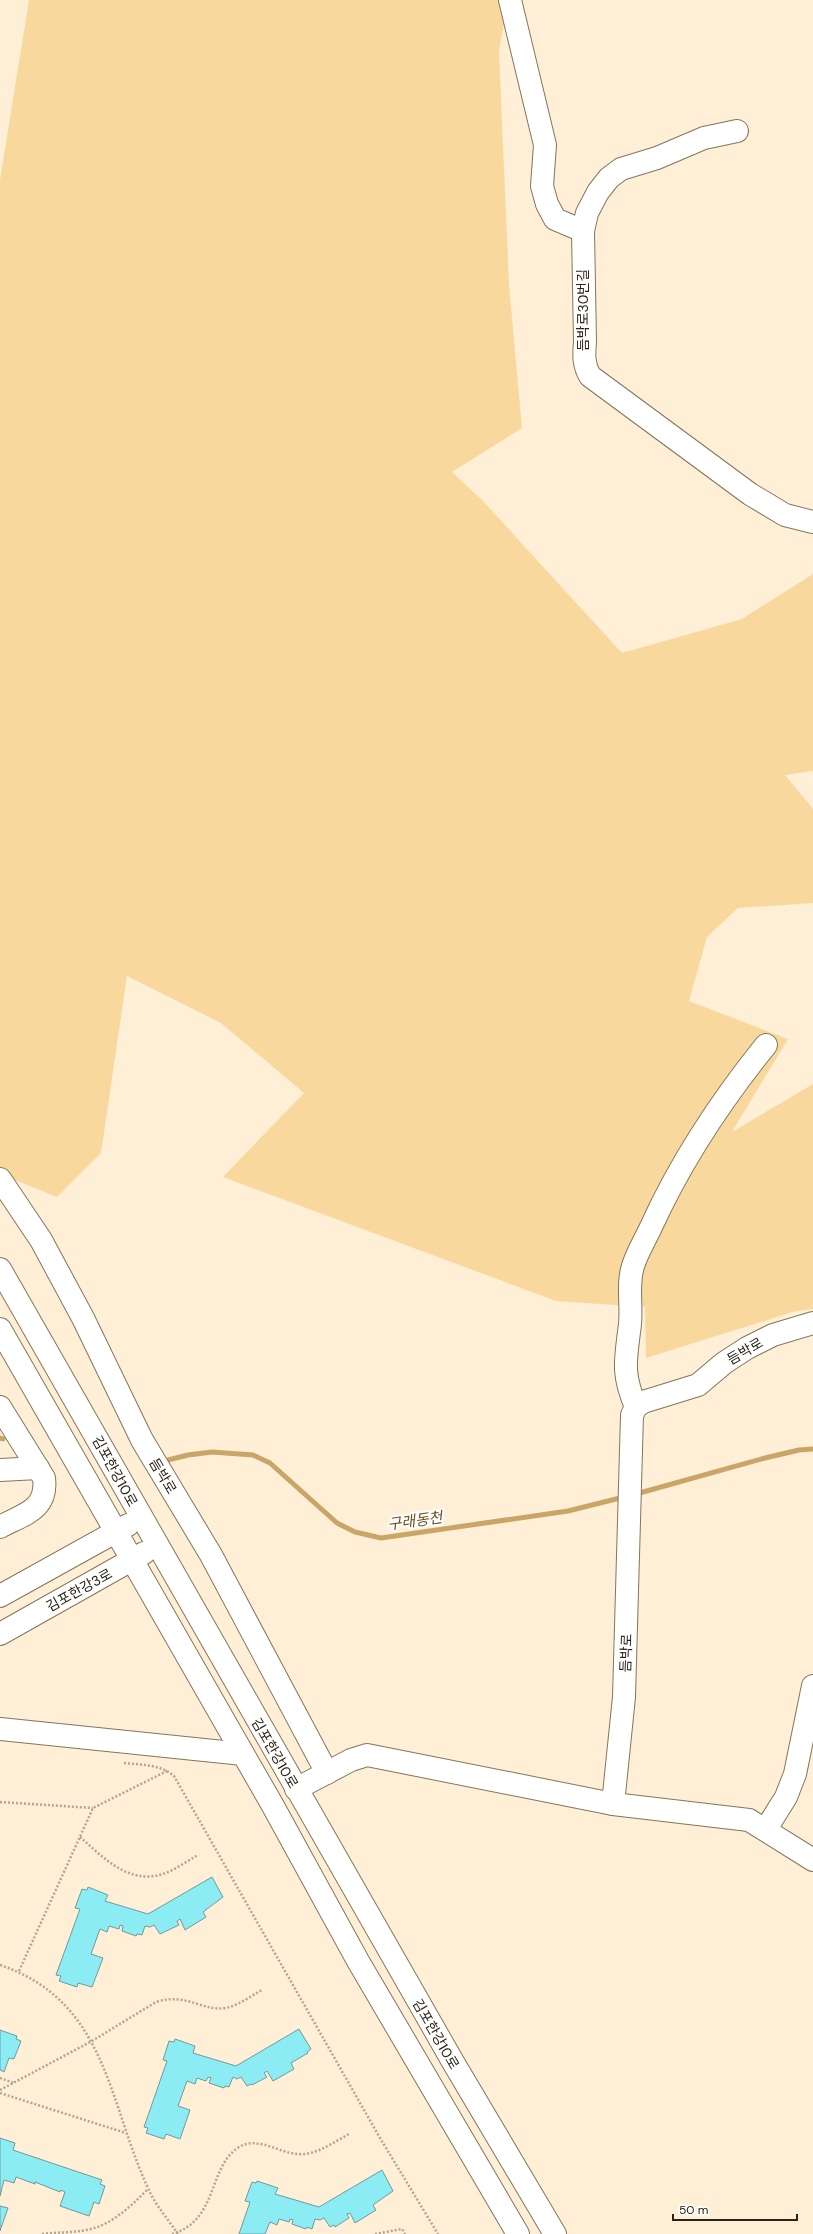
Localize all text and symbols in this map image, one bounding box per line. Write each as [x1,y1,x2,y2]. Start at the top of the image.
street label: 듬박로30번길 [574,269,592,351]
street label: 듬박로 [724,1333,766,1368]
street label: 김포한강10로 [88,1432,142,1510]
street label: 듬박로 [145,1455,181,1497]
water label: 구래동천 [386,1507,446,1535]
street label: 김포한강3로 [43,1564,115,1615]
street label: 듬박로 [616,1633,636,1673]
street label: 김포한강10로 [248,1715,302,1792]
street label: 김포한강10로 [409,1996,463,2073]
scale bar [673,2196,797,2222]
text: 50 m [679,2202,708,2218]

